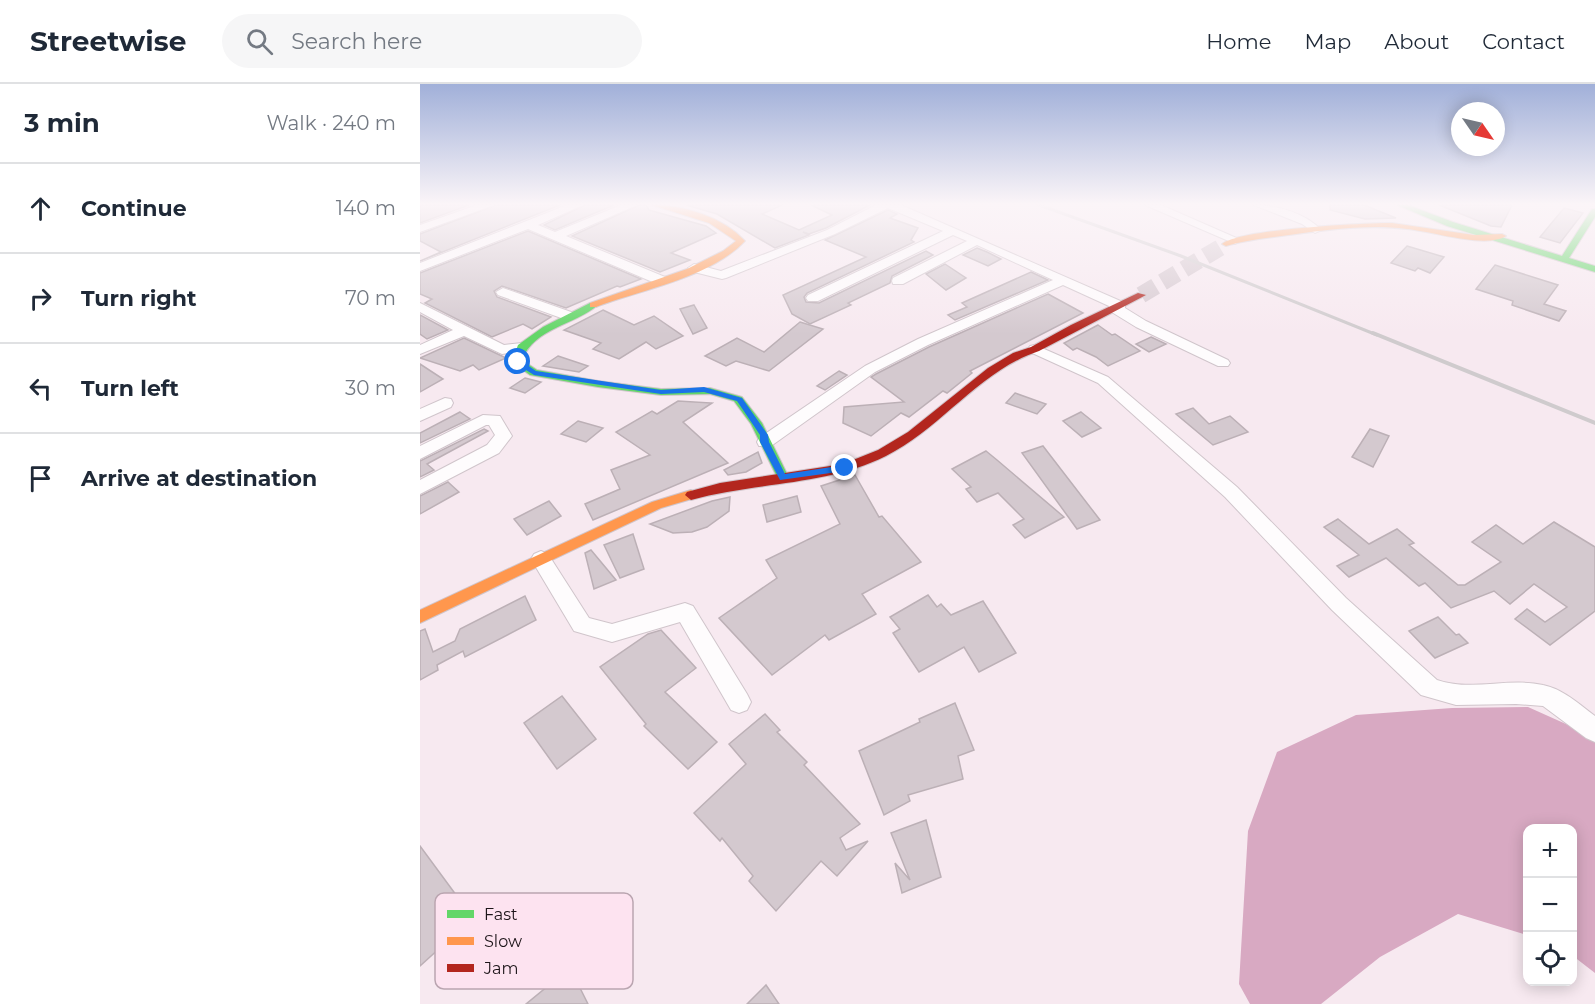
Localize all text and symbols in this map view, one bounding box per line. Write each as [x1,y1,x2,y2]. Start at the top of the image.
search box [222,14,642,68]
text: Streetwise [30,24,186,58]
icon: search [243,25,276,58]
text: Search here [291,28,422,55]
text: Home [1206,29,1271,54]
text: Map [1304,29,1351,54]
text: About [1384,29,1449,54]
text: Contact [1482,29,1565,54]
north arrow [1451,102,1505,156]
text: 3 min [24,107,100,139]
text: Walk · 240 m [266,111,396,135]
icon: ahead [24,192,57,225]
text: Continue [81,195,187,222]
text: 140 m [336,196,396,220]
icon: right [24,282,57,315]
text: Turn right [81,285,196,312]
text: 70 m [345,286,396,310]
route start [504,348,530,374]
icon: left [24,372,57,405]
text: Turn left [81,375,179,402]
text: 30 m [345,376,396,400]
route end [831,454,857,480]
icon: arrive [24,462,57,495]
text: Arrive at destination [81,465,317,492]
map controls [1523,824,1577,986]
button: + [1523,824,1577,878]
button: − [1523,878,1577,932]
legend [435,893,633,989]
text: Fast [484,905,518,924]
text: Slow [484,932,522,951]
button: locate [1523,932,1577,986]
text: Jam [483,959,518,978]

